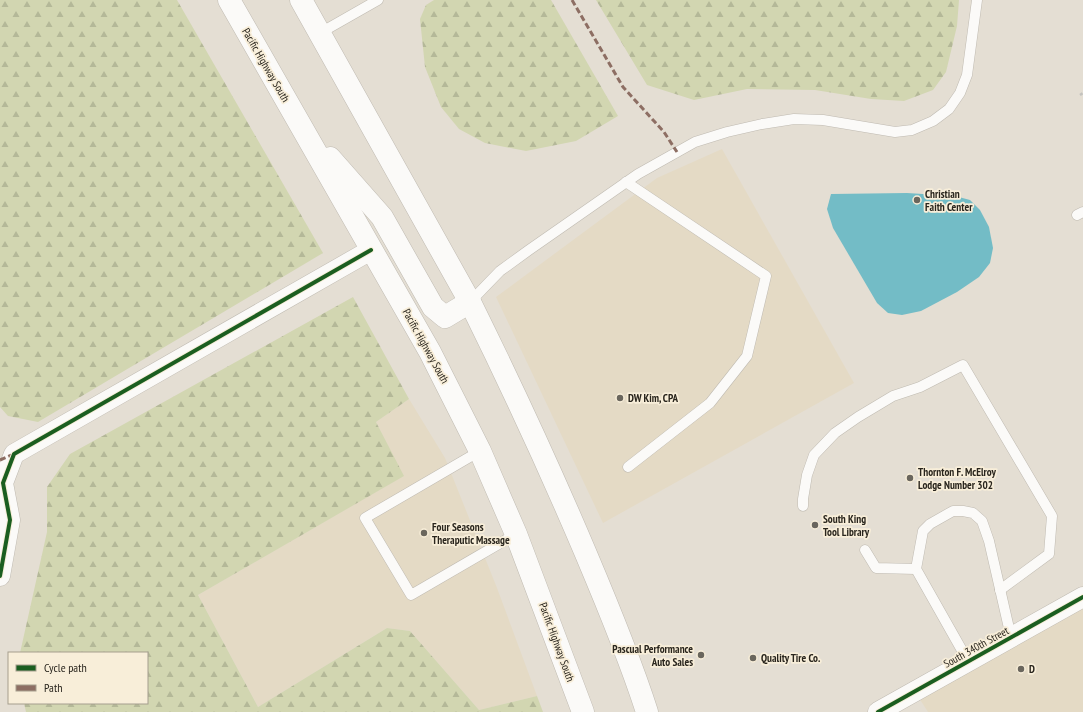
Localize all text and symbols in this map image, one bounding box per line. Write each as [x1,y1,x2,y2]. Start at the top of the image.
street label: Pacific Highway South [239,25,293,105]
place label: Christian Faith Center [925,187,973,214]
marker: Christian Faith Center [912,195,922,205]
street label: Pacific Highway South [400,306,452,386]
place label: DW Kim, CPA [628,391,678,405]
marker: DW Kim, CPA [615,393,625,403]
place label: Thornton F. McElroy Lodge Number 302 [918,465,997,492]
marker: Thornton F. McElroy Lodge Number 302 [905,473,915,483]
place label: South King Tool Library [823,512,870,539]
place label: Four Seasons Theraputic Massage [432,520,510,547]
marker: South King Tool Library [810,520,820,530]
marker: Four Seasons Theraputic Massage [419,528,429,538]
street label: Pacific Highway South [536,600,578,684]
street label: South 340th Street [941,623,1011,671]
place label: Pascual Performance Auto Sales [612,642,693,669]
marker: Pascual Performance Auto Sales [696,650,706,660]
place label: Quality Tire Co. [761,651,820,665]
legend [8,652,148,704]
marker: Quality Tire Co. [748,653,758,663]
text: Cycle path [44,660,87,675]
place label: D [1029,662,1035,676]
marker: D [1016,664,1026,674]
text: Path [44,680,62,695]

